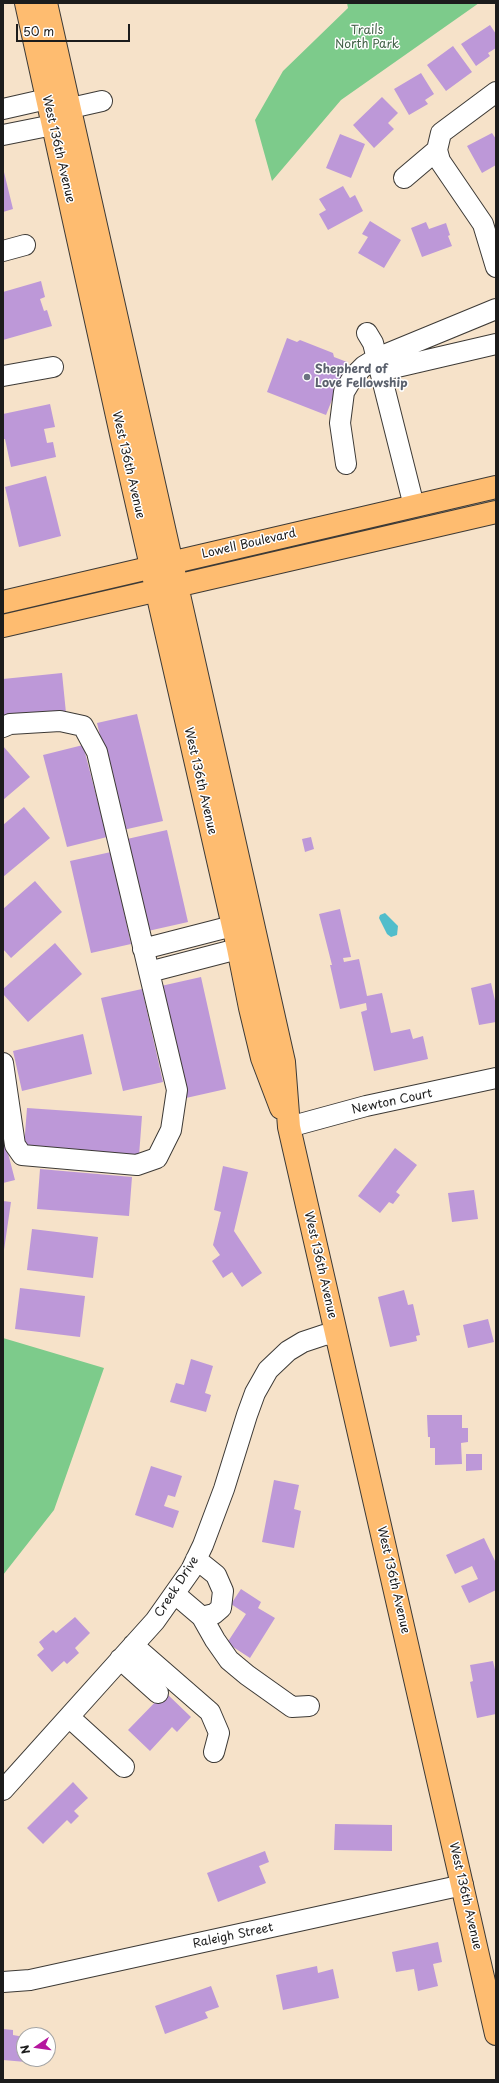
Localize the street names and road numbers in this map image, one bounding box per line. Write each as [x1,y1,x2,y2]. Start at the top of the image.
street label: West 136th Avenue [39,94,77,204]
street label: West 136th Avenue [109,410,147,520]
street label: Lowell Boulevard [200,526,298,562]
street label: West 136th Avenue [181,726,219,836]
street label: Newton Court [350,1086,434,1118]
street label: West 136th Avenue [301,1210,339,1320]
street label: West 136th Avenue [374,1525,412,1635]
street label: Creek Drive [152,1554,202,1620]
street label: West 136th Avenue [446,1841,484,1951]
street label: Raleigh Street [192,1920,274,1952]

